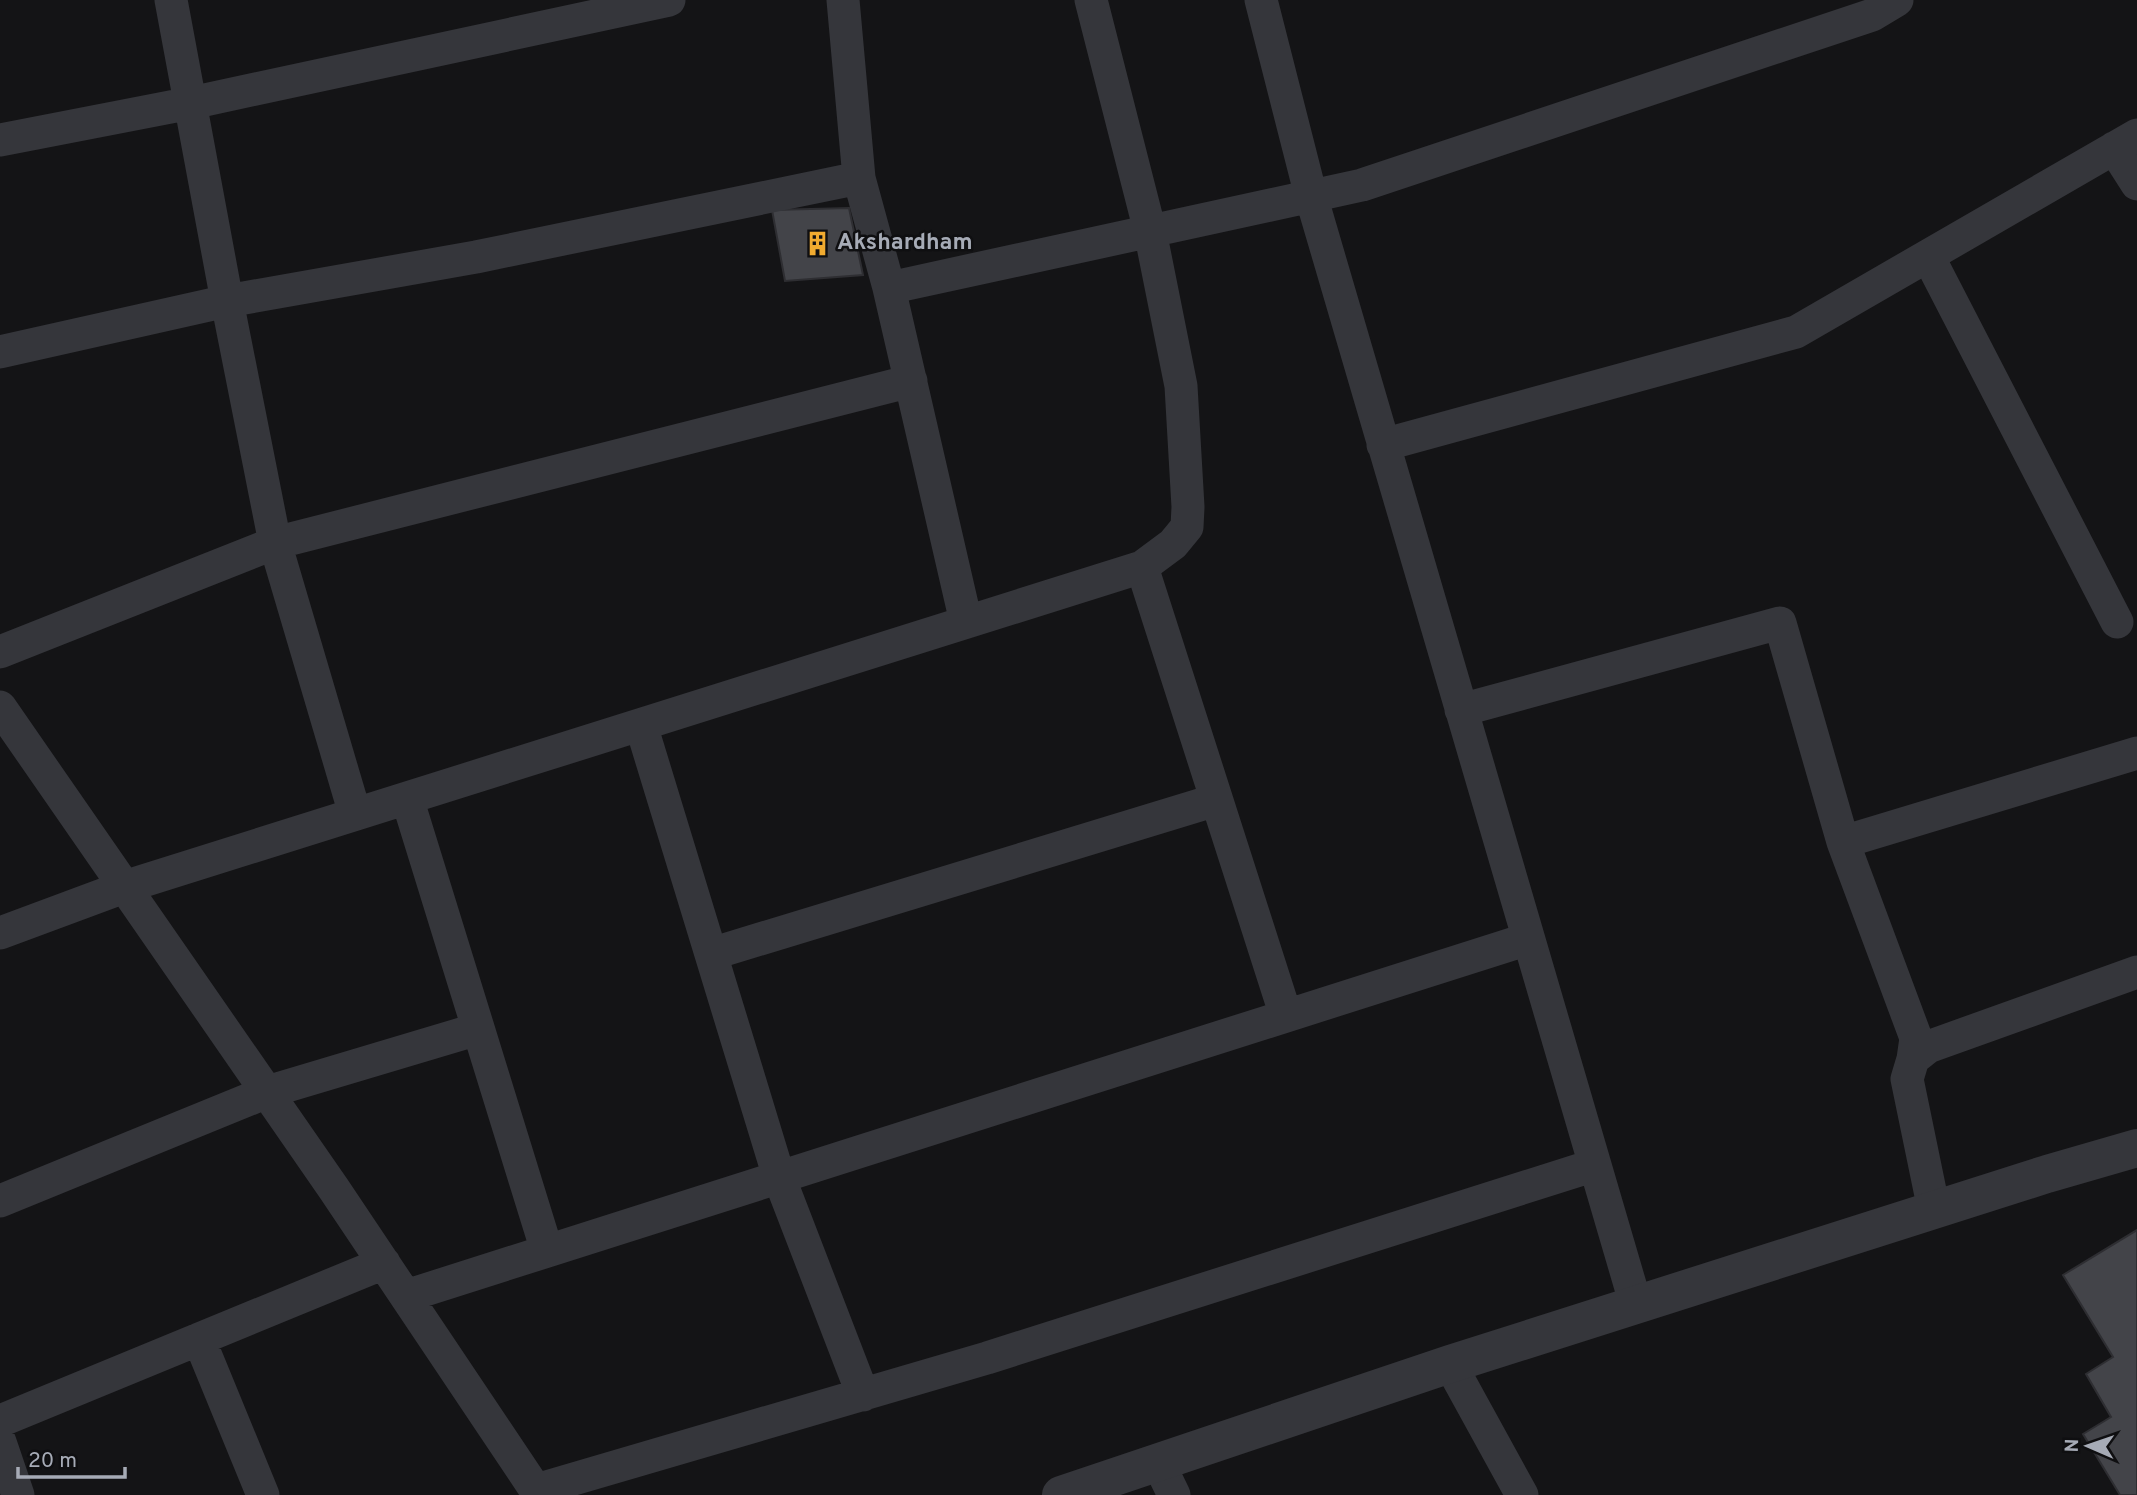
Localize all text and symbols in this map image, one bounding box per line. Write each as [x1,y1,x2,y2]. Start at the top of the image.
building icon: Akshardham [803,229,831,257]
place label: Akshardham [837,229,973,258]
north arrow [2053,1411,2123,1481]
scale bar [18,1436,124,1480]
text: N [2061,1438,2085,1453]
text: 20 m [28,1448,77,1475]

